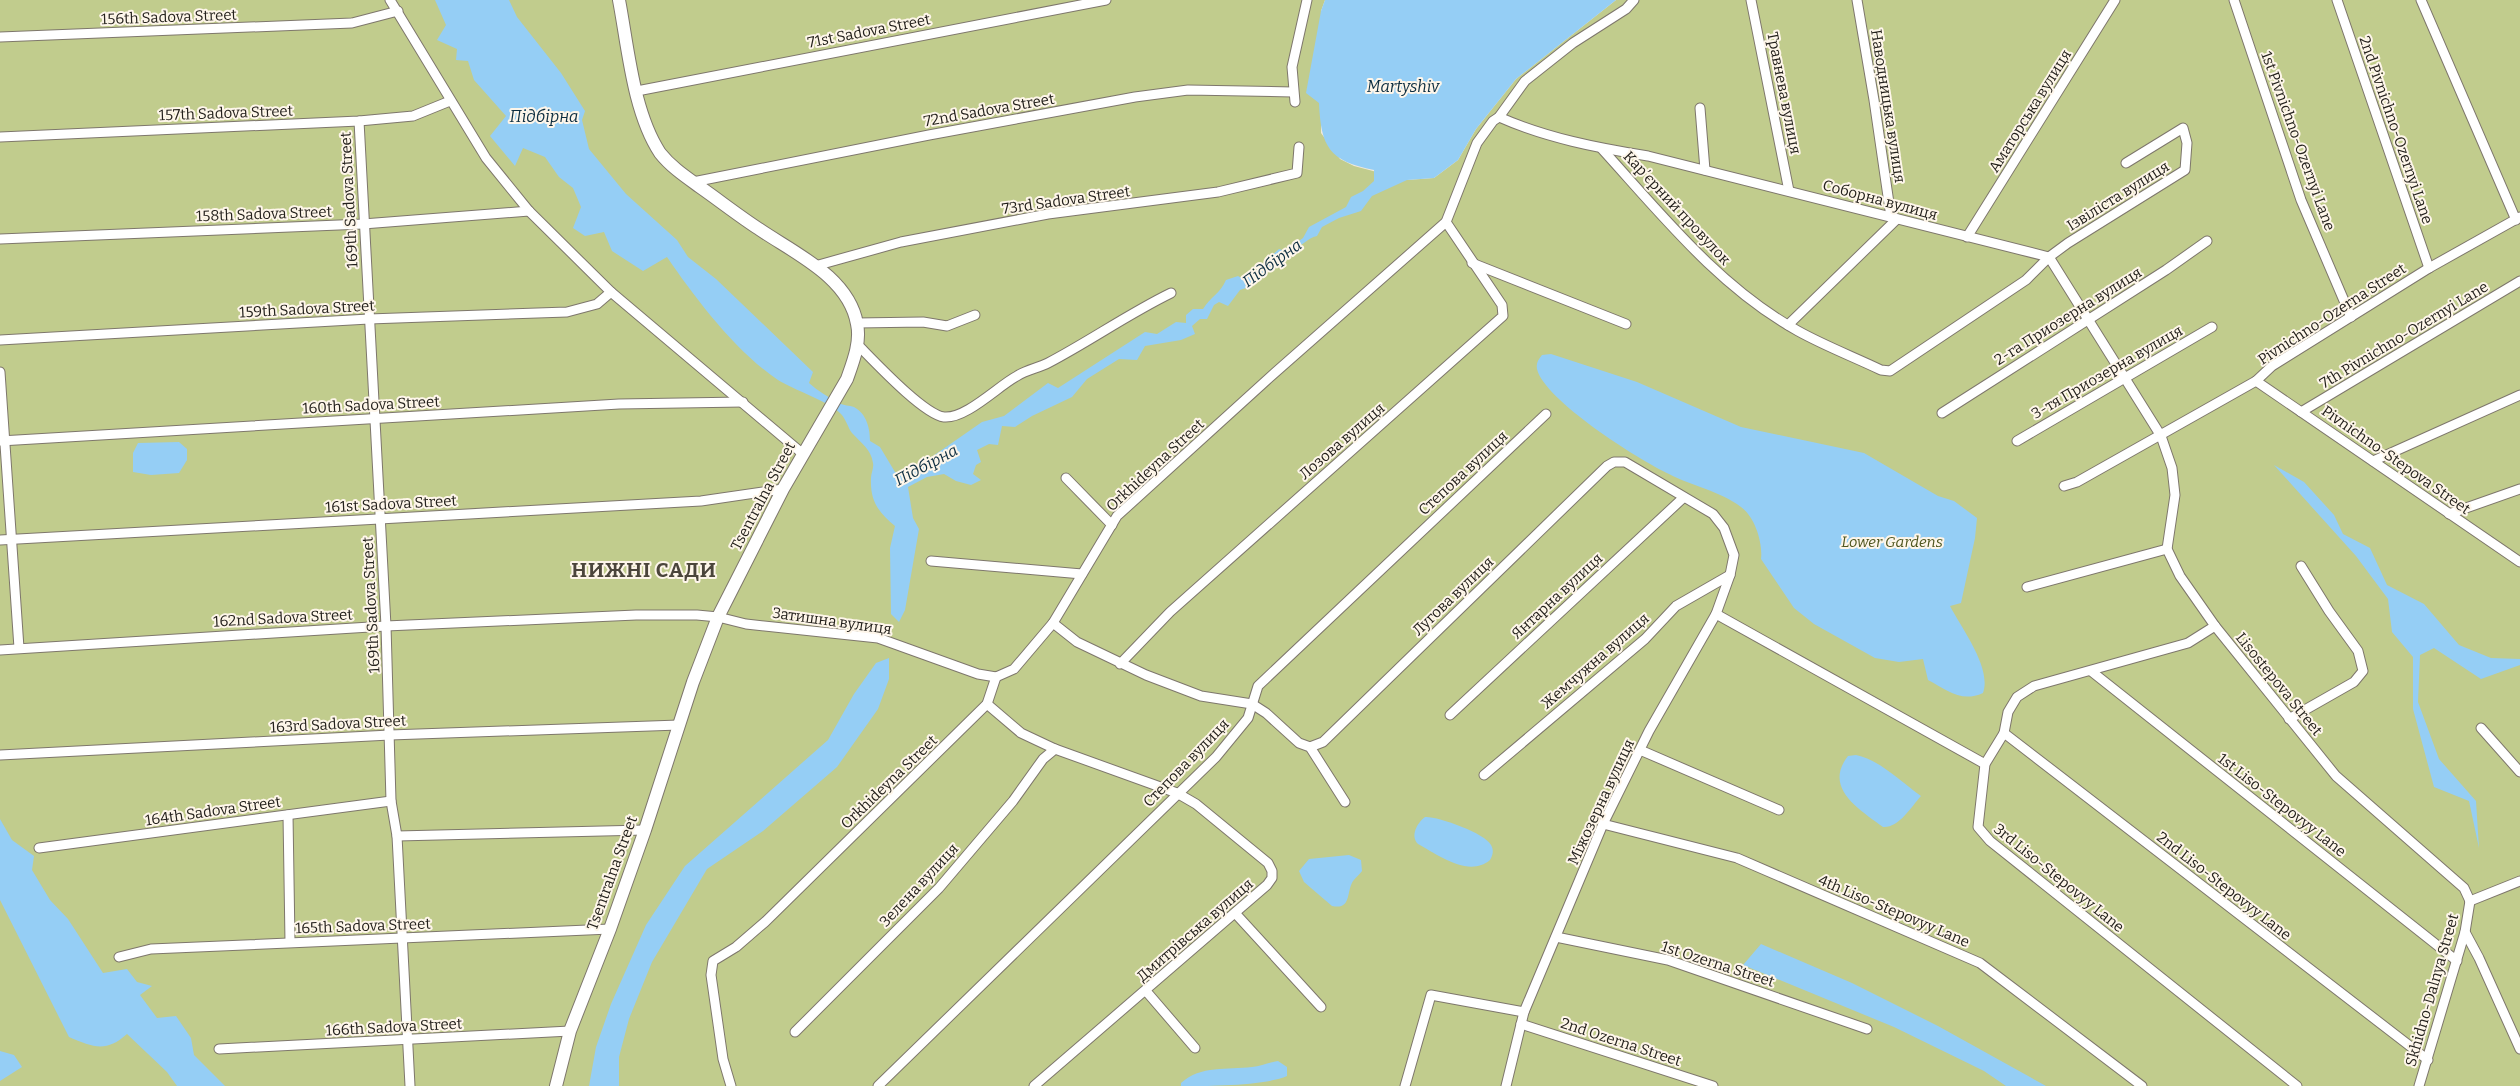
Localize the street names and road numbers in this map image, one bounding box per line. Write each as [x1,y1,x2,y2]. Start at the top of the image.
street label: 156th Sadova Street [101,6,238,28]
street label: 71st Sadova Street [806,10,932,52]
street label: Наводницька вулиця [1867,28,1909,184]
street label: Травнева вулиця [1763,30,1805,156]
street label: 2nd Pivnichno-Ozernyi Lane [2355,34,2437,226]
street label: Аматорська вулиця [1985,46,2075,176]
street label: 1st Pivnichno-Ozernyi Lane [2257,49,2339,233]
street label: 72nd Sadova Street [922,90,1056,130]
street label: 157th Sadova Street [159,102,294,124]
street label: 169th Sadova Street [336,131,362,269]
street label: Карʼєрний провулок [1620,147,1734,269]
street label: Ізвіліста вулиця [2063,157,2173,235]
street label: Соборна вулиця [1821,176,1939,224]
street label: 73rd Sadova Street [1001,182,1132,218]
street label: 158th Sadova Street [196,203,333,225]
street label: Pivnichno-Ozerna Street [2255,259,2410,369]
street label: 2-га Приозерна вулиця [1991,263,2145,369]
street label: 7th Pivnichno-Ozernyi Lane [2317,278,2491,392]
street label: 159th Sadova Street [239,296,376,322]
street label: 3-тя Приозерна вулиця [2028,321,2186,423]
street label: 160th Sadova Street [302,392,441,418]
street label: Лозова вулиця [1296,399,1388,483]
street label: Pivnichno-Stepova Street [2318,402,2474,519]
street label: Orkhideyna Street [1102,415,1208,515]
street label: Степова вулиця [1415,427,1511,519]
street label: Tsentralna Street [727,438,799,553]
street label: 161st Sadova Street [325,492,458,516]
street label: 169th Sadova Street [358,536,384,674]
street label: Янтарна вулиця [1508,549,1606,643]
street label: Лугова вулиця [1409,553,1497,639]
street label: Затишна вулиця [771,604,893,638]
street label: 162nd Sadova Street [213,605,354,631]
street label: Жемчужна вулиця [1537,609,1653,713]
street label: Lisostepova Street [2232,629,2326,740]
street label: 163rd Sadova Street [269,711,407,737]
street label: Степова вулиця [1139,715,1233,811]
street label: Orkhideyna Street [837,731,941,833]
street label: Міжозерна вулиця [1564,736,1638,868]
street label: 1st Liso-Stepovyy Lane [2214,749,2350,861]
street label: 164th Sadova Street [144,793,282,829]
street label: Tsentralna Street [583,813,641,933]
street label: 3rd Liso-Stepovyy Lane [1990,820,2128,936]
street label: 2nd Liso-Stepovyy Lane [2153,828,2295,944]
street label: Зелена вулиця [876,840,962,930]
street label: 4th Liso-Stepovyy Lane [1816,871,1972,951]
street label: Дмитрівська вулиця [1133,875,1257,985]
street label: Skhidno-Dalnya Street [2402,911,2463,1068]
street label: 165th Sadova Street [295,915,432,937]
street label: 1st Ozerna Street [1659,937,1777,991]
street label: 166th Sadova Street [325,1014,463,1040]
street label: 2nd Ozerna Street [1558,1014,1684,1070]

